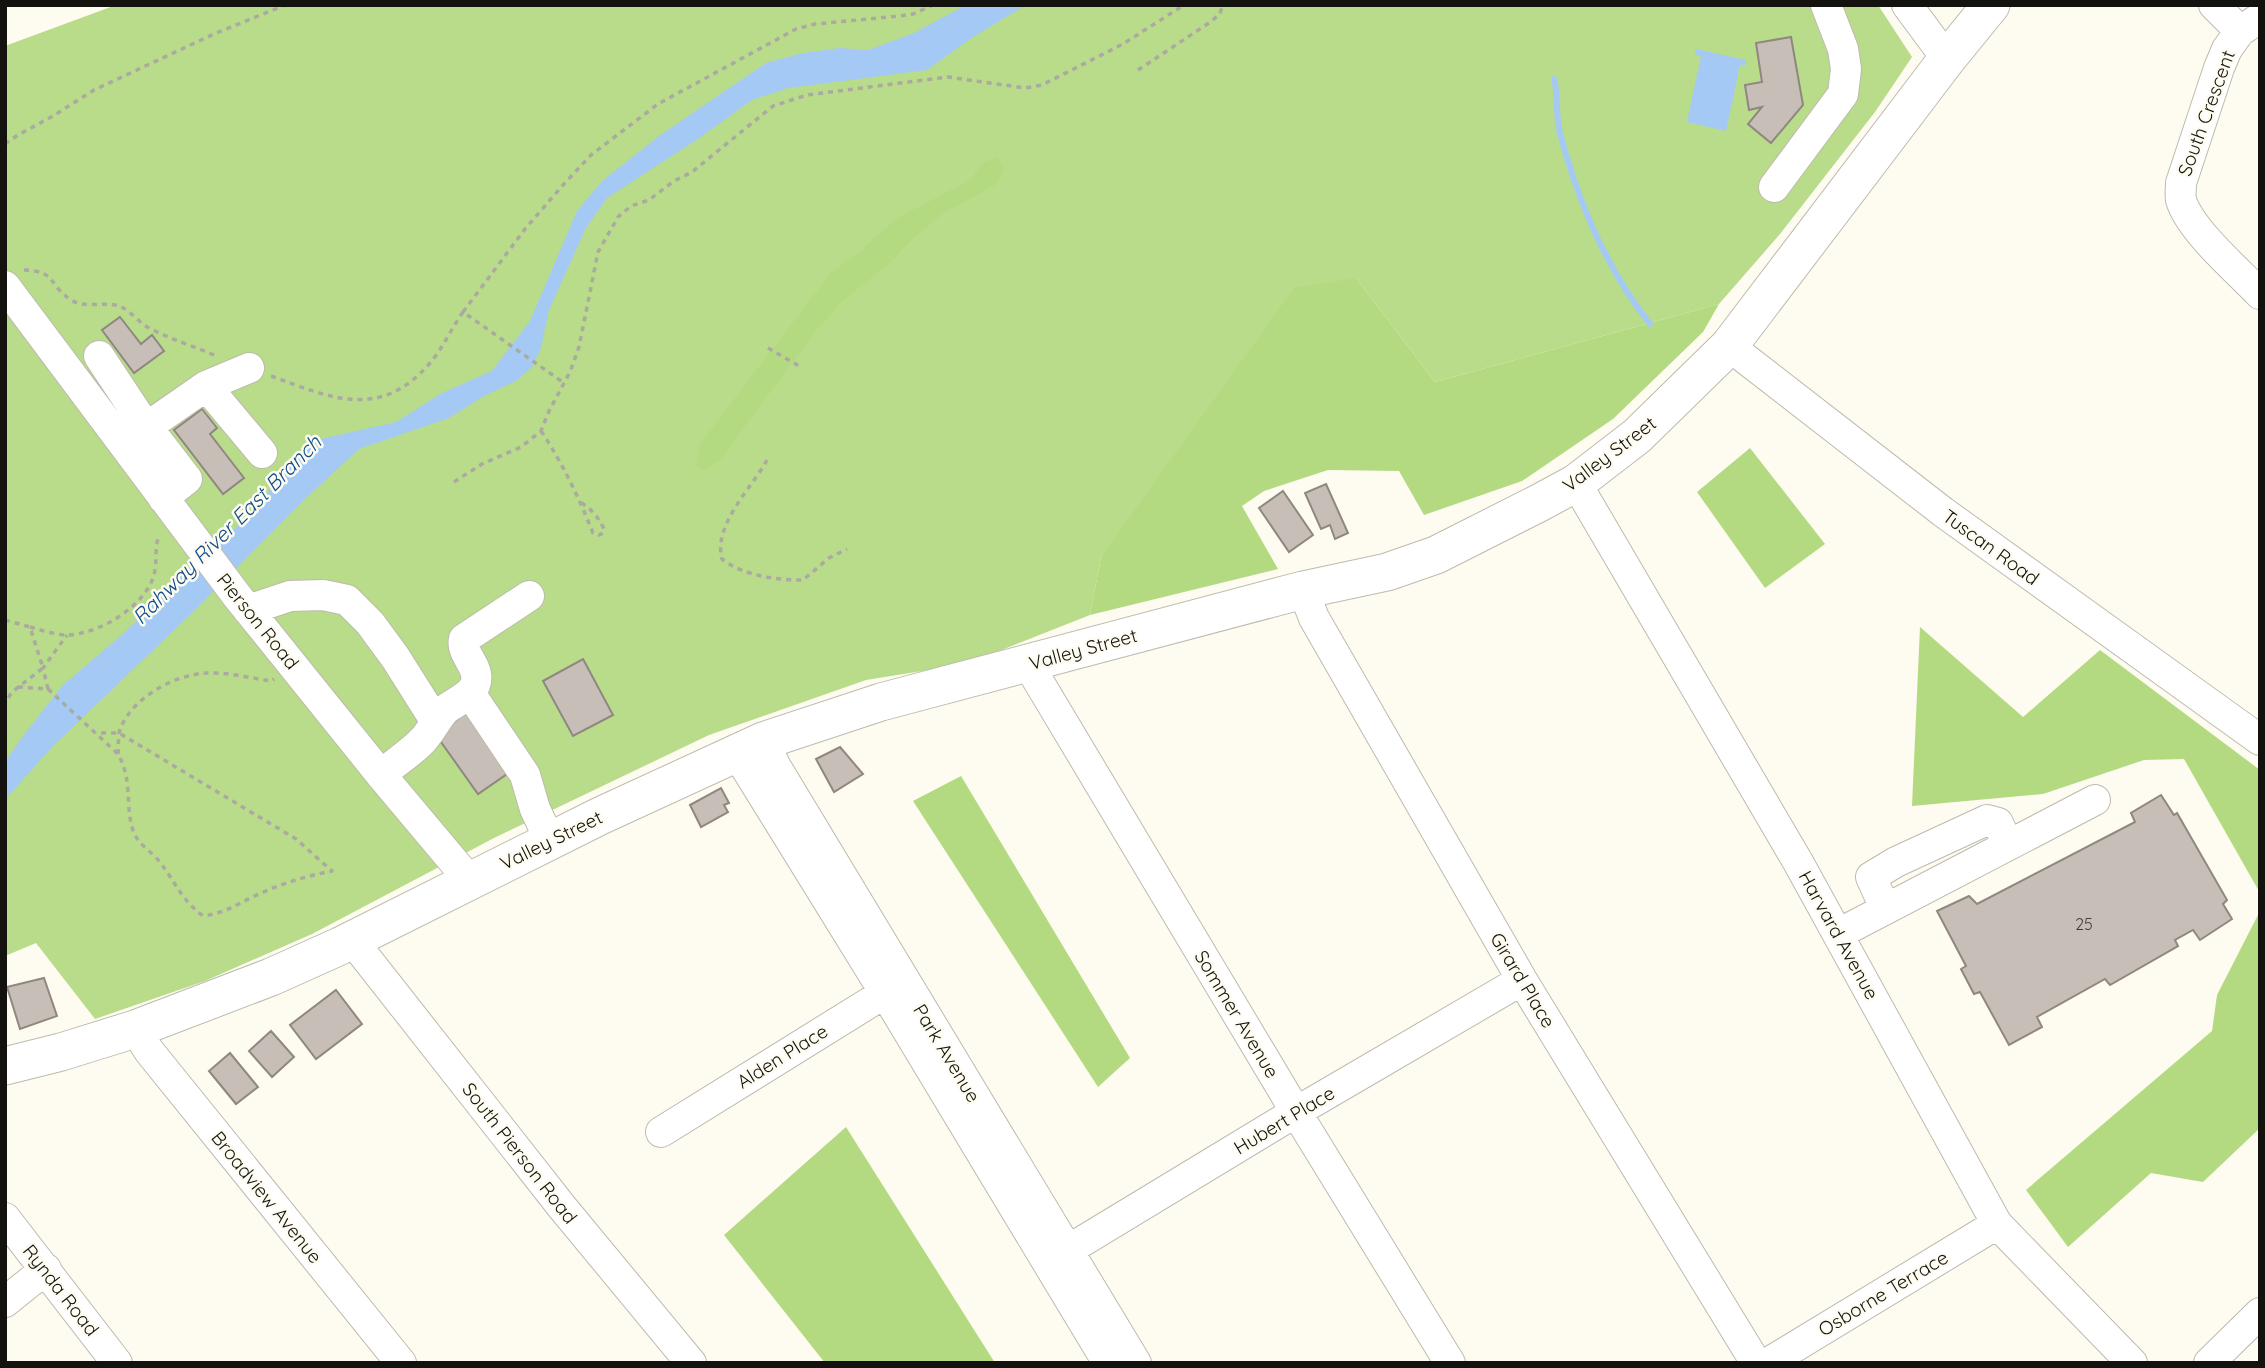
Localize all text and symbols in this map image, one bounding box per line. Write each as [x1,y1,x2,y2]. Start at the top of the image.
street label: South Crescent [2172,47,2240,179]
street label: Valley Street [1557,411,1661,497]
water label: Rahway River East Branch [126,429,327,629]
street label: Tuscan Road [1938,504,2044,590]
street label: Pierson Road [212,568,304,674]
street label: Valley Street [1026,623,1140,675]
street label: Valley Street [496,805,606,875]
street label: Harvard Avenue [1794,866,1884,1004]
house number: 25 [2075,914,2093,934]
street label: Girard Place [1485,928,1561,1032]
street label: Sommer Avenue [1189,946,1285,1082]
street label: Park Avenue [908,1000,986,1106]
street label: Alden Place [732,1019,832,1093]
street label: South Pierson Road [457,1078,583,1228]
street label: Hubert Place [1229,1080,1339,1160]
street label: Broadview Avenue [206,1126,328,1268]
street label: Rynda Road [18,1239,104,1341]
street label: Osborne Terrace [1814,1245,1952,1341]

